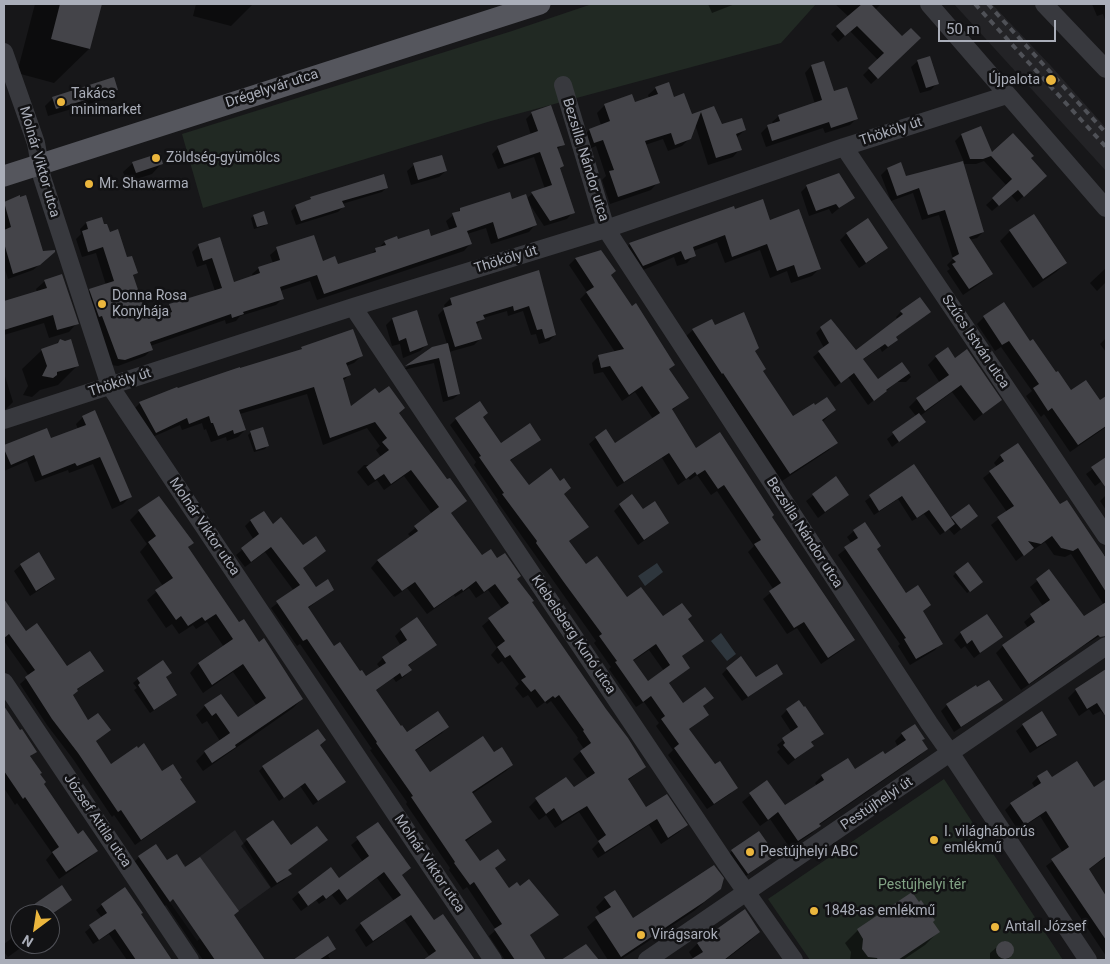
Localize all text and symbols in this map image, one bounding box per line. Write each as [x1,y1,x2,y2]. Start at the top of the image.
scale bar [940,10,1058,42]
text: 50 m [946,20,980,38]
street label: Drégelyvár utca [224,66,320,112]
place label: Újpalota [989,72,1040,88]
marker: Újpalota [1044,73,1058,87]
place label: Takács minimarket [71,86,141,118]
marker: Takács minimarket [55,96,67,108]
street label: Bezsilla Nándor utca [558,96,612,224]
street label: Molnár Viktor utca [15,105,63,219]
street label: Thököly út [858,114,924,150]
place label: Zöldség-gyümölcs [166,150,280,166]
marker: Zöldség-gyümölcs [150,152,162,164]
place label: Mr. Shawarma [99,176,189,192]
marker: Mr. Shawarma [83,178,95,190]
street label: Thököly út [472,242,540,278]
place label: Donna Rosa Konyhája [112,288,187,321]
street label: Szűcs István utca [937,292,1013,392]
marker: Donna Rosa Konyhája [96,298,108,310]
street label: Thököly út [87,365,153,401]
street label: Molnár Viktor utca [165,475,243,579]
street label: Bezsilla Nándor utca [762,475,846,591]
street label: Klebelsberg Kunó utca [527,572,619,698]
street label: József Attila utca [60,771,134,871]
street label: Pestújhelyi út [838,774,916,834]
street label: Molnár Viktor utca [390,812,468,916]
place label: I. világháborús emlékmű [944,824,1035,856]
marker: I. világháborús emlékmű [928,834,940,846]
place label: Pestújhelyi ABC [760,844,858,860]
marker: Pestújhelyi ABC [744,846,756,858]
park label: Pestújhelyi tér [878,877,966,893]
place label: 1848-as emlékmű [824,903,935,919]
north arrow [10,904,60,954]
marker: 1848-as emlékmű [808,905,820,917]
place label: Antall József [1005,919,1086,935]
marker: Antall József [989,921,1001,933]
place label: Virágsarok [651,927,718,943]
marker: Virágsarok [635,929,647,941]
text: N [19,932,36,950]

